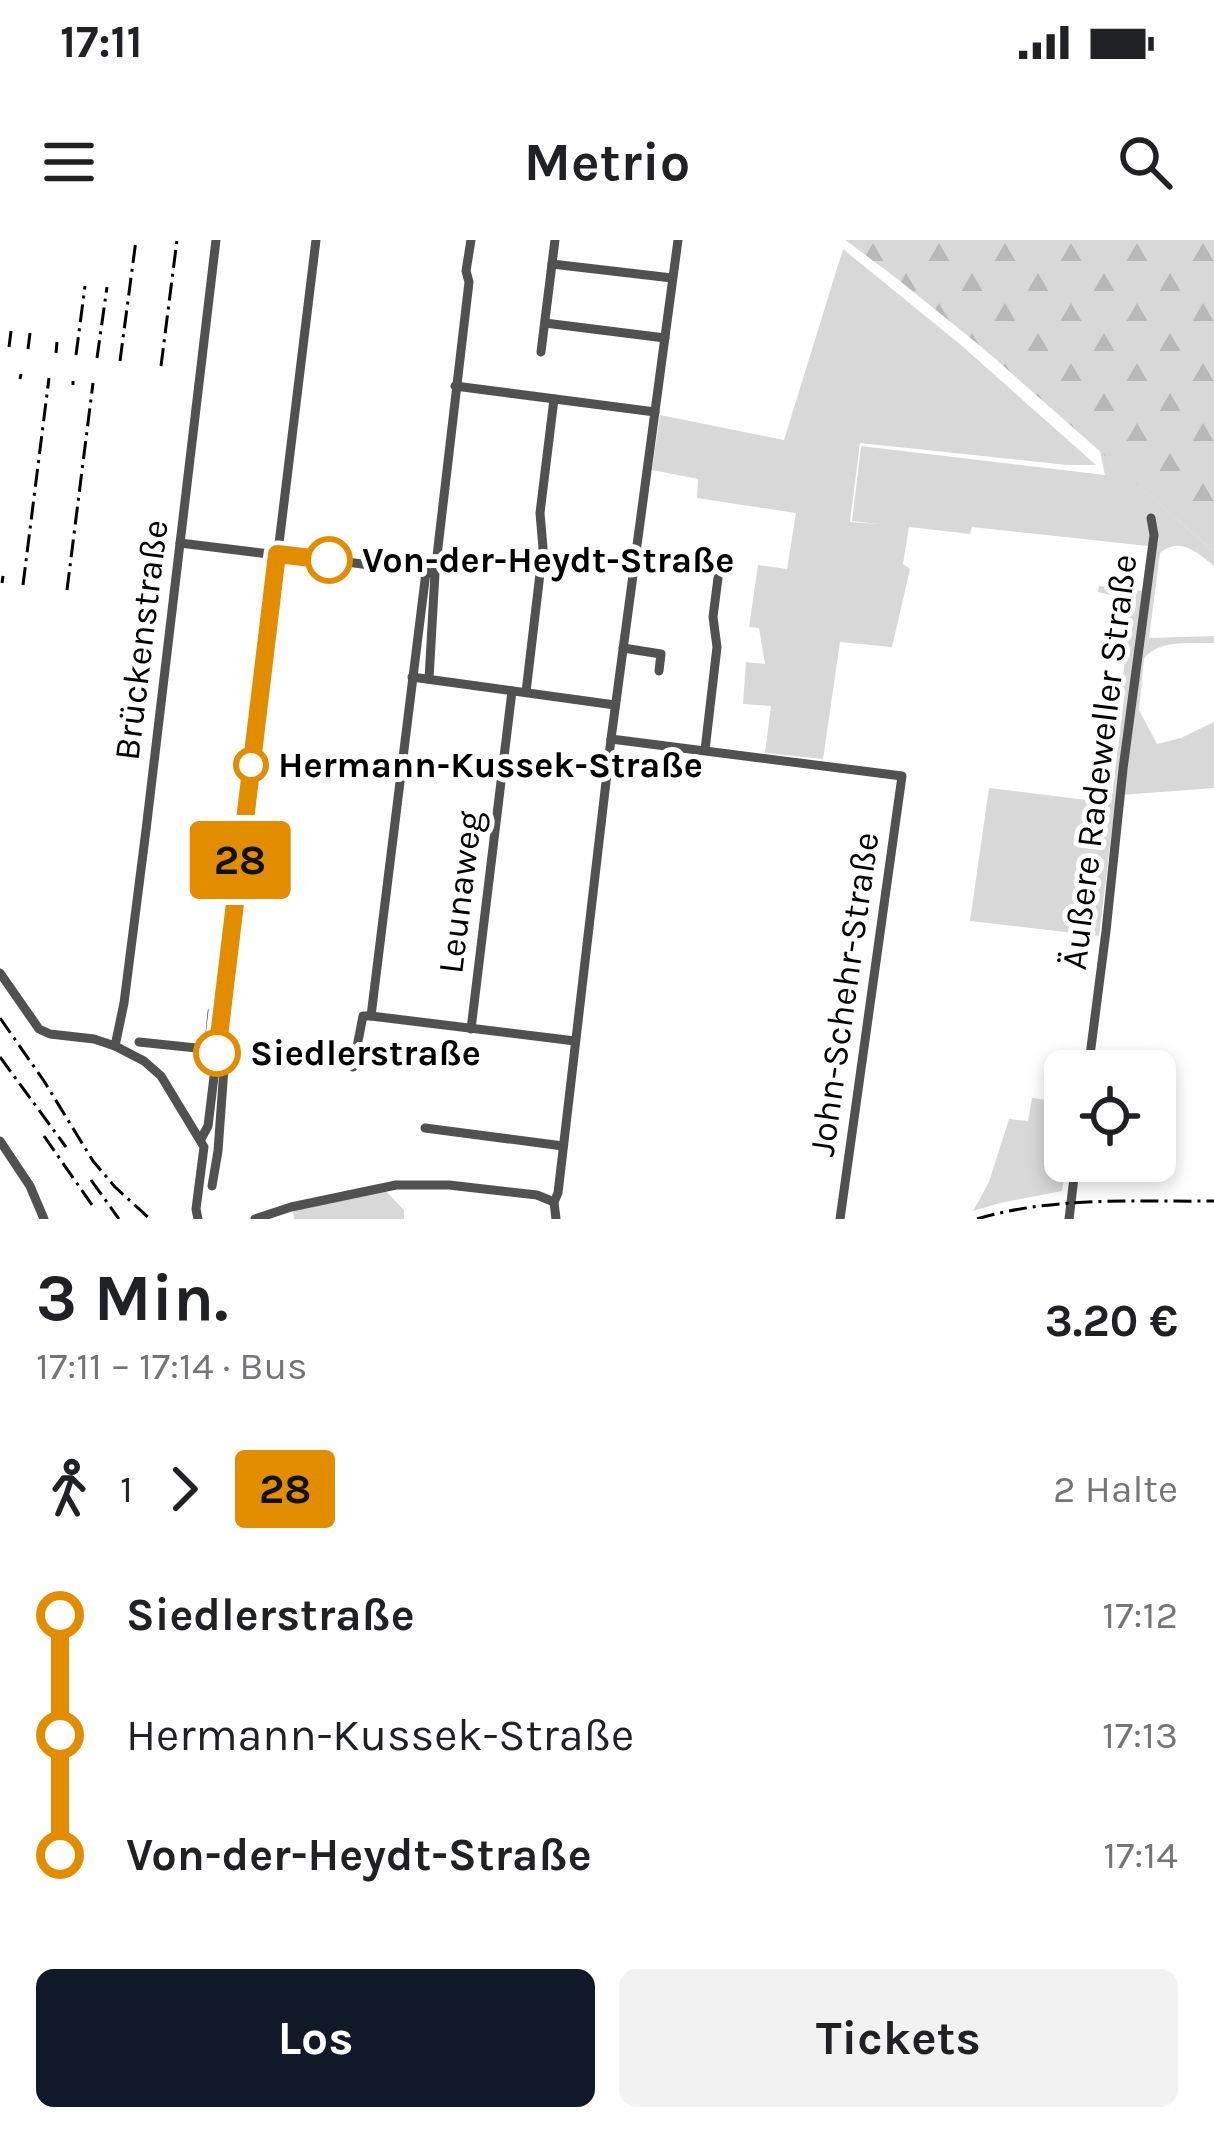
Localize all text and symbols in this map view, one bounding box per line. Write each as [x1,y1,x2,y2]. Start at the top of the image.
text: 17:11 [60,16,143,68]
icon: menu [36,129,102,195]
icon: search [1112,129,1178,195]
text: Metrio [524,130,690,194]
street label: Brückenstraße [105,517,177,763]
marker: Von-der-Heydt-Straße [307,538,351,582]
place label: Von-der-Heydt-Straße [362,539,734,582]
street label: Äußere Radeweller Straße [1053,552,1145,972]
place label: Hermann-Kussek-Straße [278,744,703,786]
marker: Hermann-Kussek-Straße [235,749,267,781]
street label: Leunaweg [429,808,491,976]
line badge: 28 [186,821,294,899]
street label: John-Schehr-Straße [800,829,888,1159]
text: 28 [214,835,266,885]
marker: Siedlerstraße [195,1031,239,1075]
place label: Siedlerstraße [250,1032,481,1074]
map controls [1044,1050,1176,1182]
button: locate [1044,1050,1176,1182]
text: 3 Min. [36,1259,228,1337]
text: 3.20 € [1045,1295,1178,1347]
text: 17:11 – 17:14 · Bus [36,1343,308,1389]
icon: walk [36,1456,102,1522]
icon: forward [151,1456,217,1522]
text: 28 [259,1464,311,1514]
text: 1 [120,1466,133,1512]
text: 2 Halte [1053,1466,1178,1512]
text: Siedlerstraße [126,1589,415,1641]
text: 17:12 [1102,1592,1178,1638]
text: Hermann-Kussek-Straße [126,1709,634,1761]
text: 17:13 [1102,1712,1178,1758]
text: Von-der-Heydt-Straße [126,1829,591,1881]
text: 17:14 [1103,1832,1178,1878]
button: Los [36,1969,595,2107]
button: Tickets [619,1969,1178,2107]

